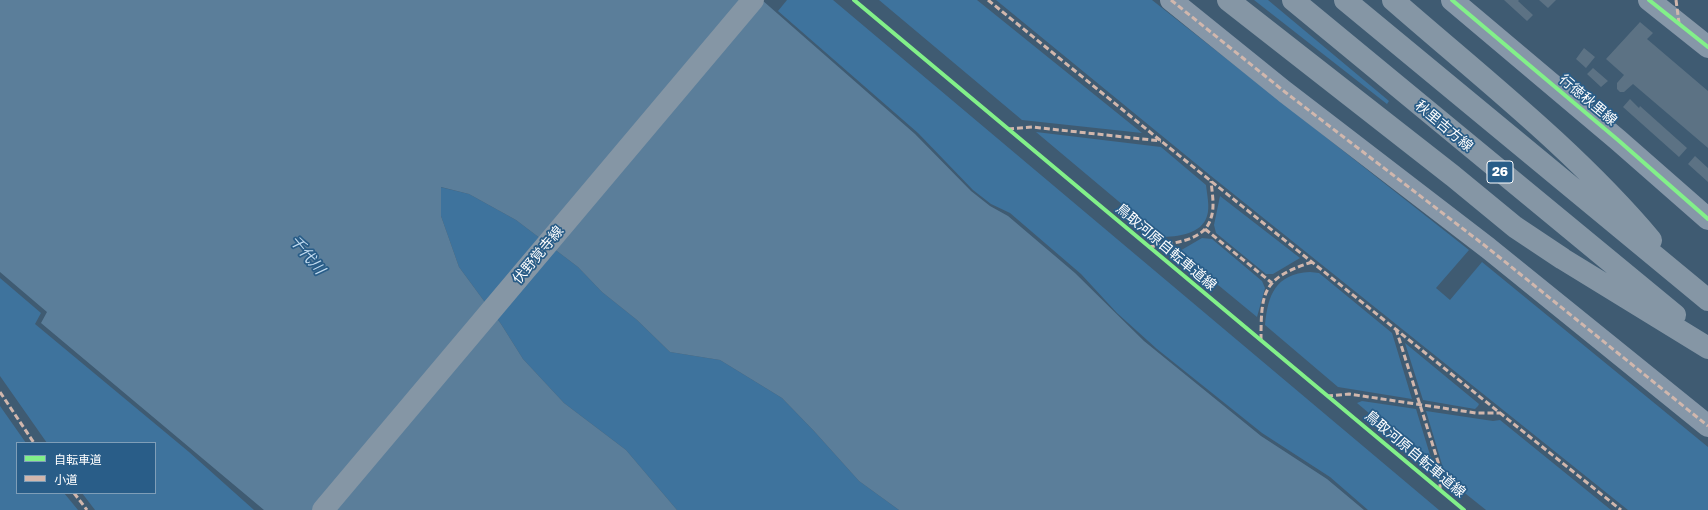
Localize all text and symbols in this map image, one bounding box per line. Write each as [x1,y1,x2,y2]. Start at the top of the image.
street label: 行徳秋里線 [1556,71,1620,129]
street label: 秋里吉方線 [1412,97,1476,155]
road number: 26 [1487,161,1513,183]
street label: 鳥取河原自転車道線 [1112,200,1220,294]
street label: 伏野覚寺線 [509,223,567,287]
water label: 千代川 [286,232,328,278]
street label: 鳥取河原自転車道線 [1361,407,1469,501]
legend [16,442,156,494]
text: 自転車道 [54,452,102,467]
text: 小道 [54,472,78,487]

